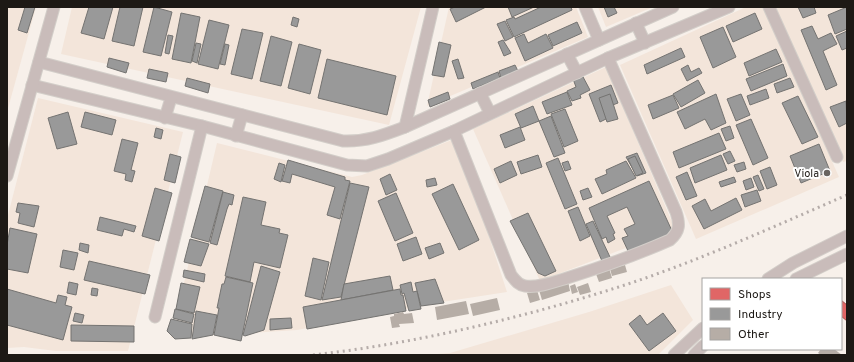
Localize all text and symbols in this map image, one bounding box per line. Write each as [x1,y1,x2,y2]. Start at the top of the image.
place label: Viola [794,167,819,181]
marker: Viola [822,168,832,178]
legend [702,278,842,350]
text: Shops [738,287,771,303]
text: Industry [738,307,783,323]
text: Other [738,327,770,343]

